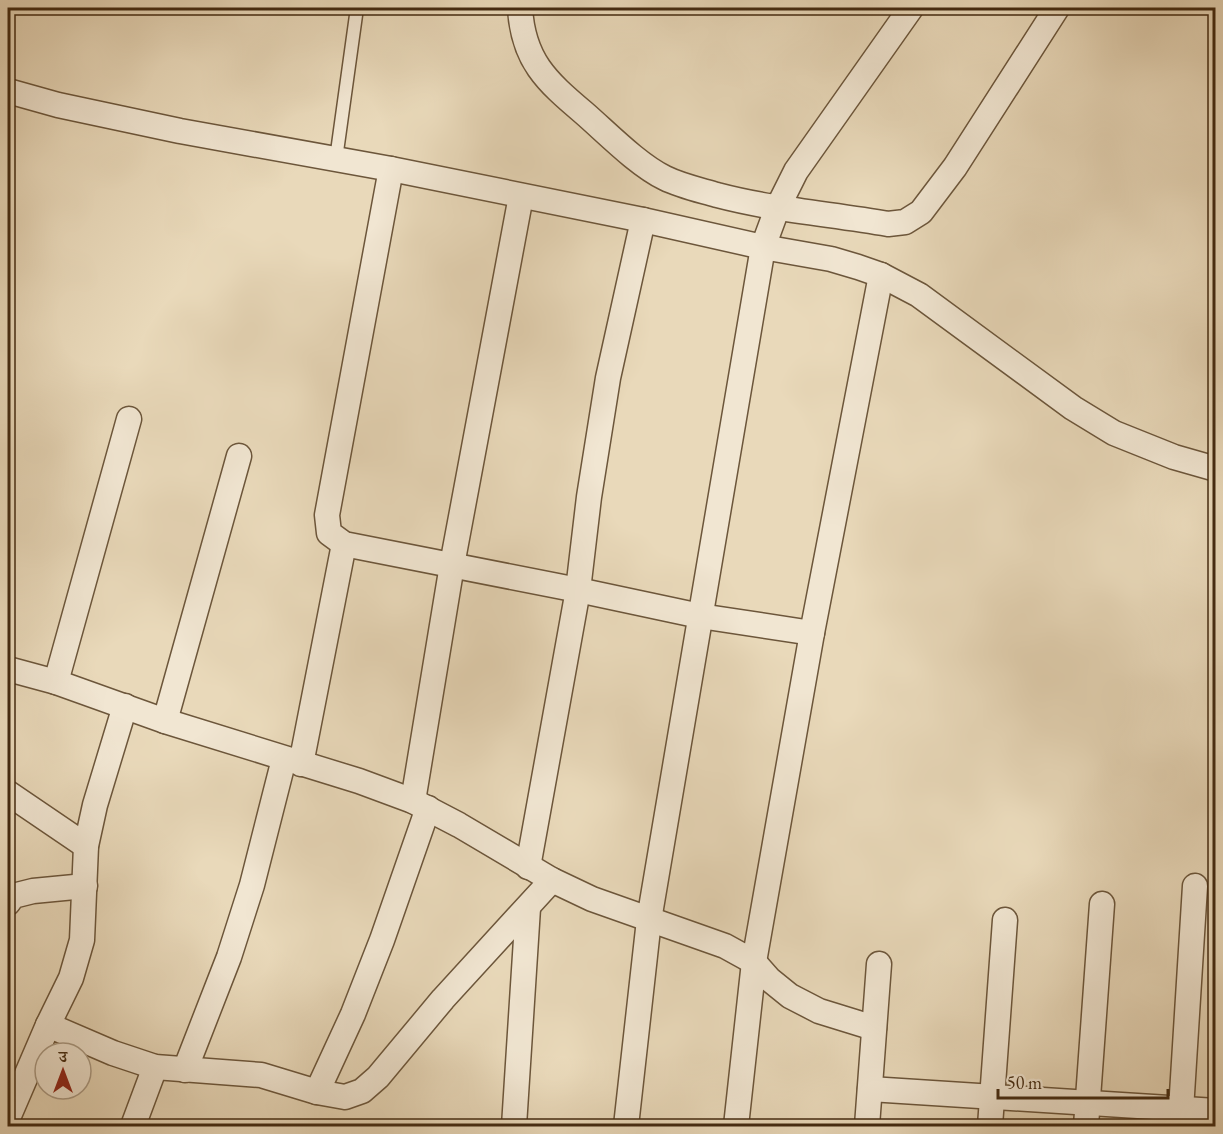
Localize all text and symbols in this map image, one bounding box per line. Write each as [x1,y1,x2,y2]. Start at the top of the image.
north arrow [33,1041,93,1101]
text: उ [58,1046,69,1067]
scale bar [998,1062,1168,1100]
text: 50 m [1007,1071,1042,1094]

